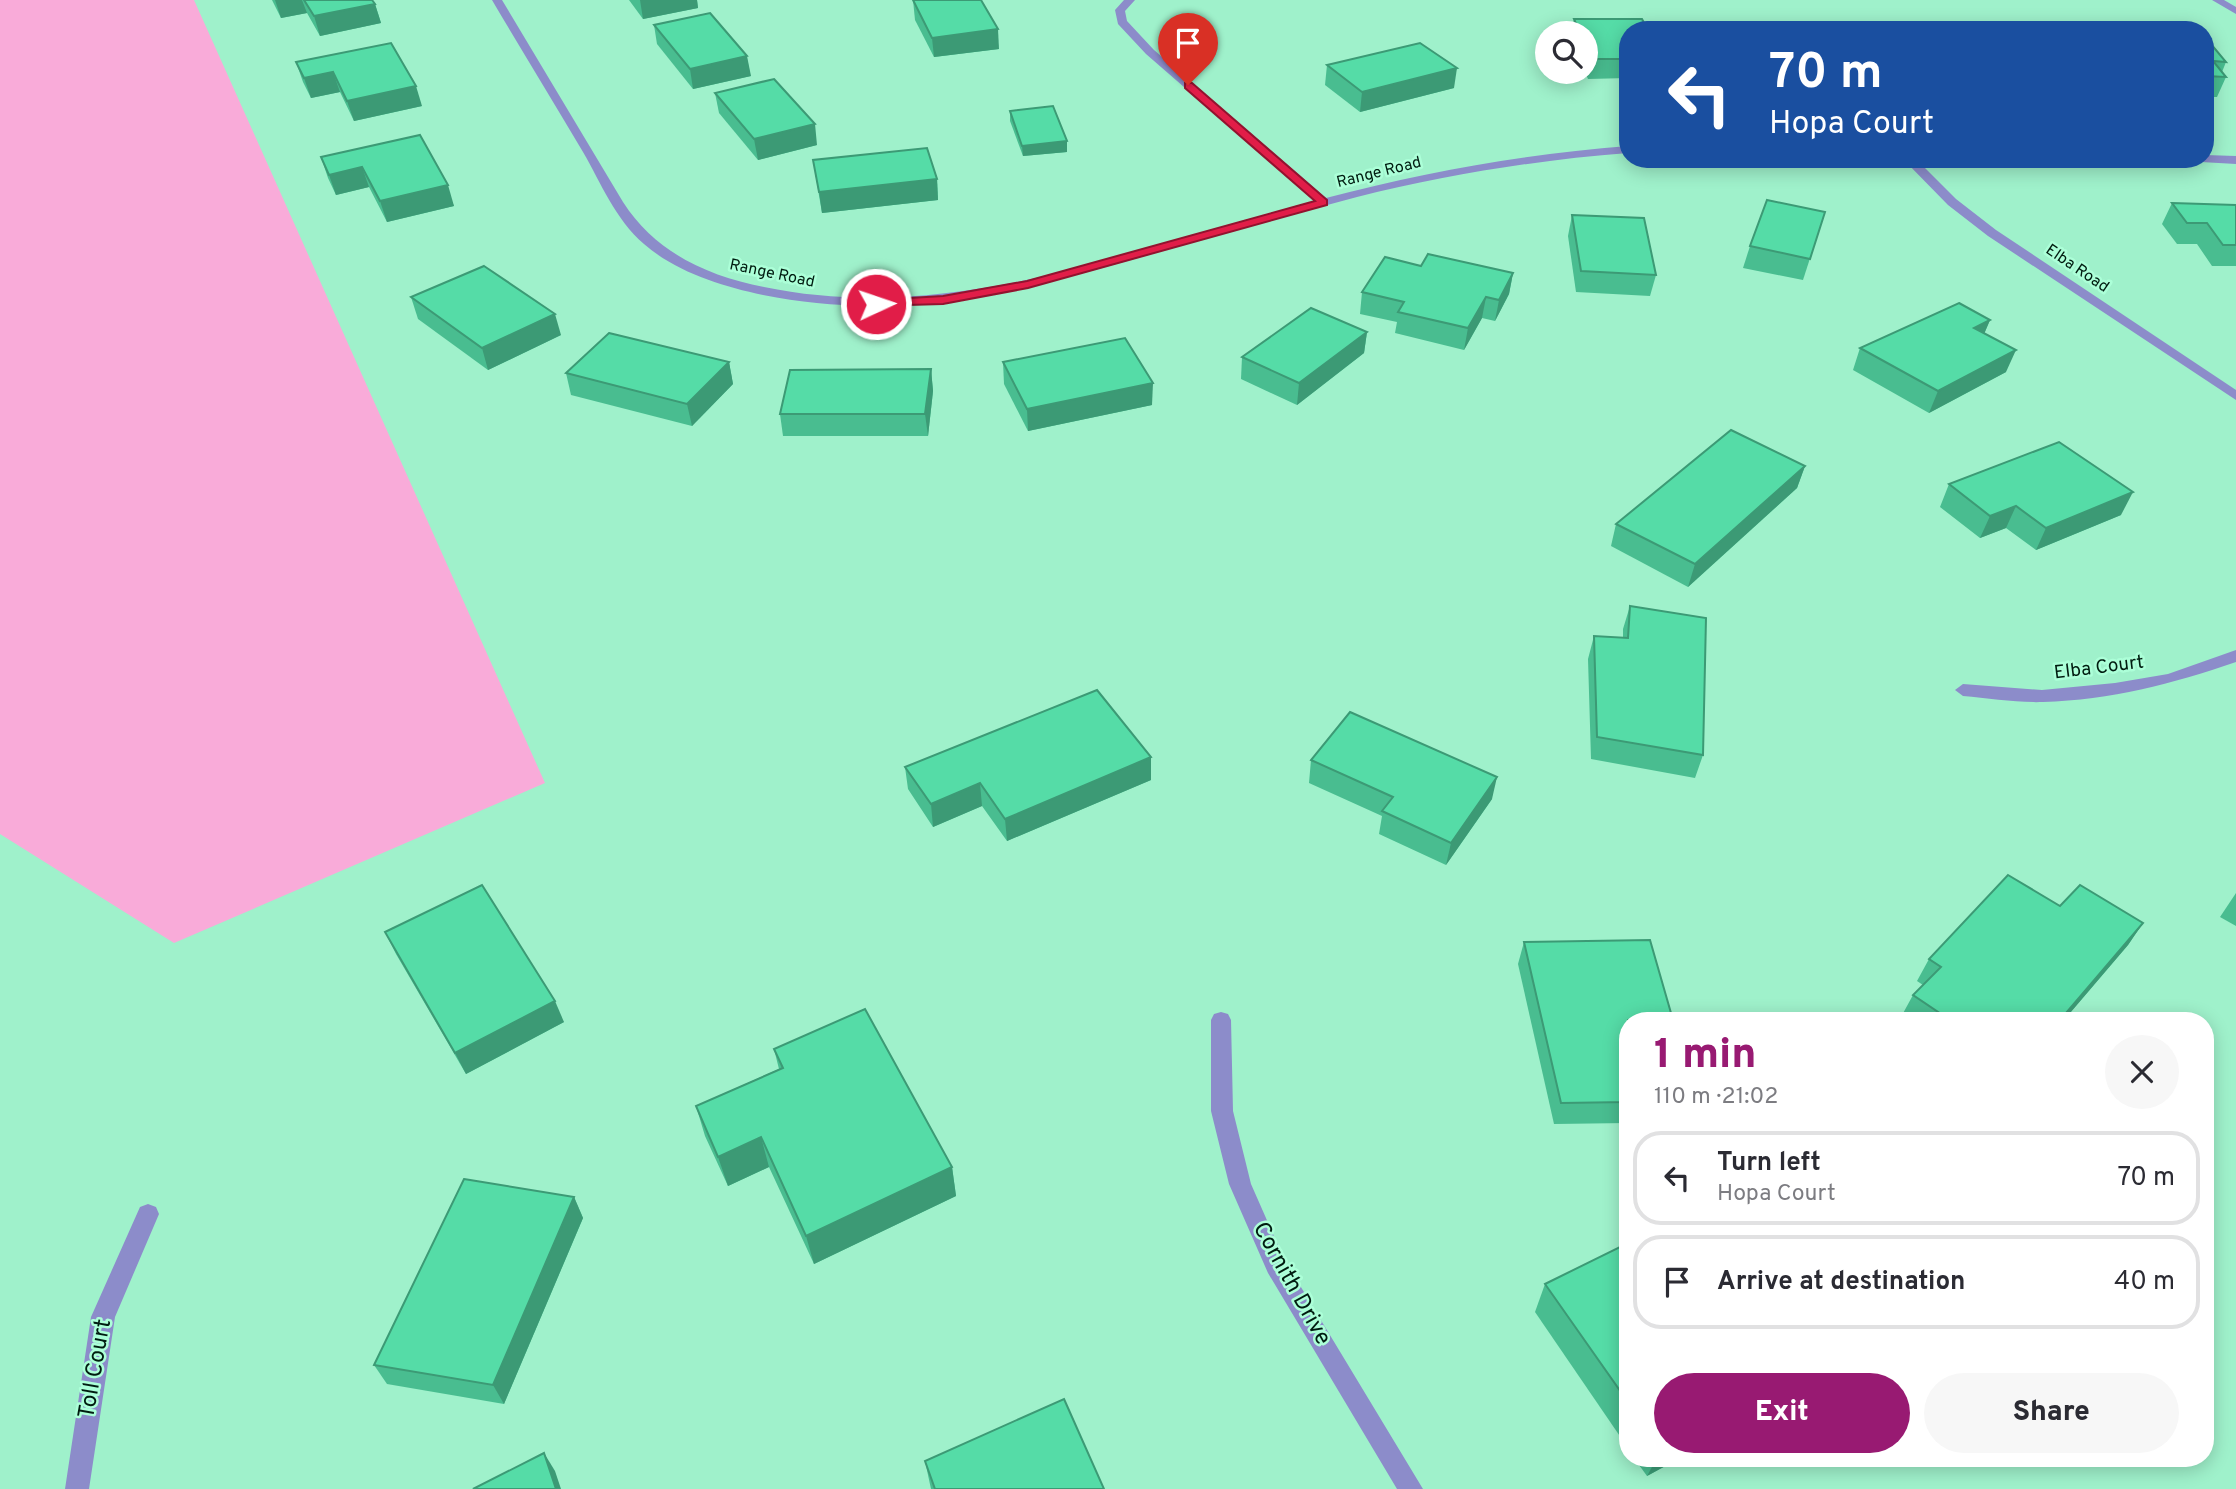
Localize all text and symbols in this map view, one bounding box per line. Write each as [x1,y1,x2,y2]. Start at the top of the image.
pin [1158,13,1218,85]
map controls [1535,21,1598,84]
button: search [1535,21,1598,84]
icon: arrive [1169,24,1207,62]
text: 70 m [1769,44,1883,106]
icon: left [1654,49,1745,140]
text: Hopa Court [1769,105,1934,145]
street label: Range Road [1335,153,1423,193]
street label: Elba Road [2041,241,2113,297]
street label: Range Road [728,255,816,293]
position arrow [839,267,913,341]
street label: Elba Court [2053,651,2145,685]
text: 1 min [1654,1030,1757,1083]
button: close [2105,1035,2179,1109]
text: 110 m · 21:02 [1654,1083,1778,1112]
text: Turn left [1717,1147,1821,1180]
icon: left [1658,1159,1696,1197]
text: 70 m [2117,1162,2175,1195]
text: Hopa Court [1717,1180,1836,1209]
street label: Cornith Drive [1245,1217,1337,1351]
icon: arrive [1658,1263,1696,1301]
text: Arrive at destination [1717,1266,1965,1299]
text: 40 m [2114,1266,2175,1299]
street label: Toll Court [73,1317,119,1421]
button: Exit [1654,1373,1910,1453]
button: Share [1924,1373,2179,1453]

